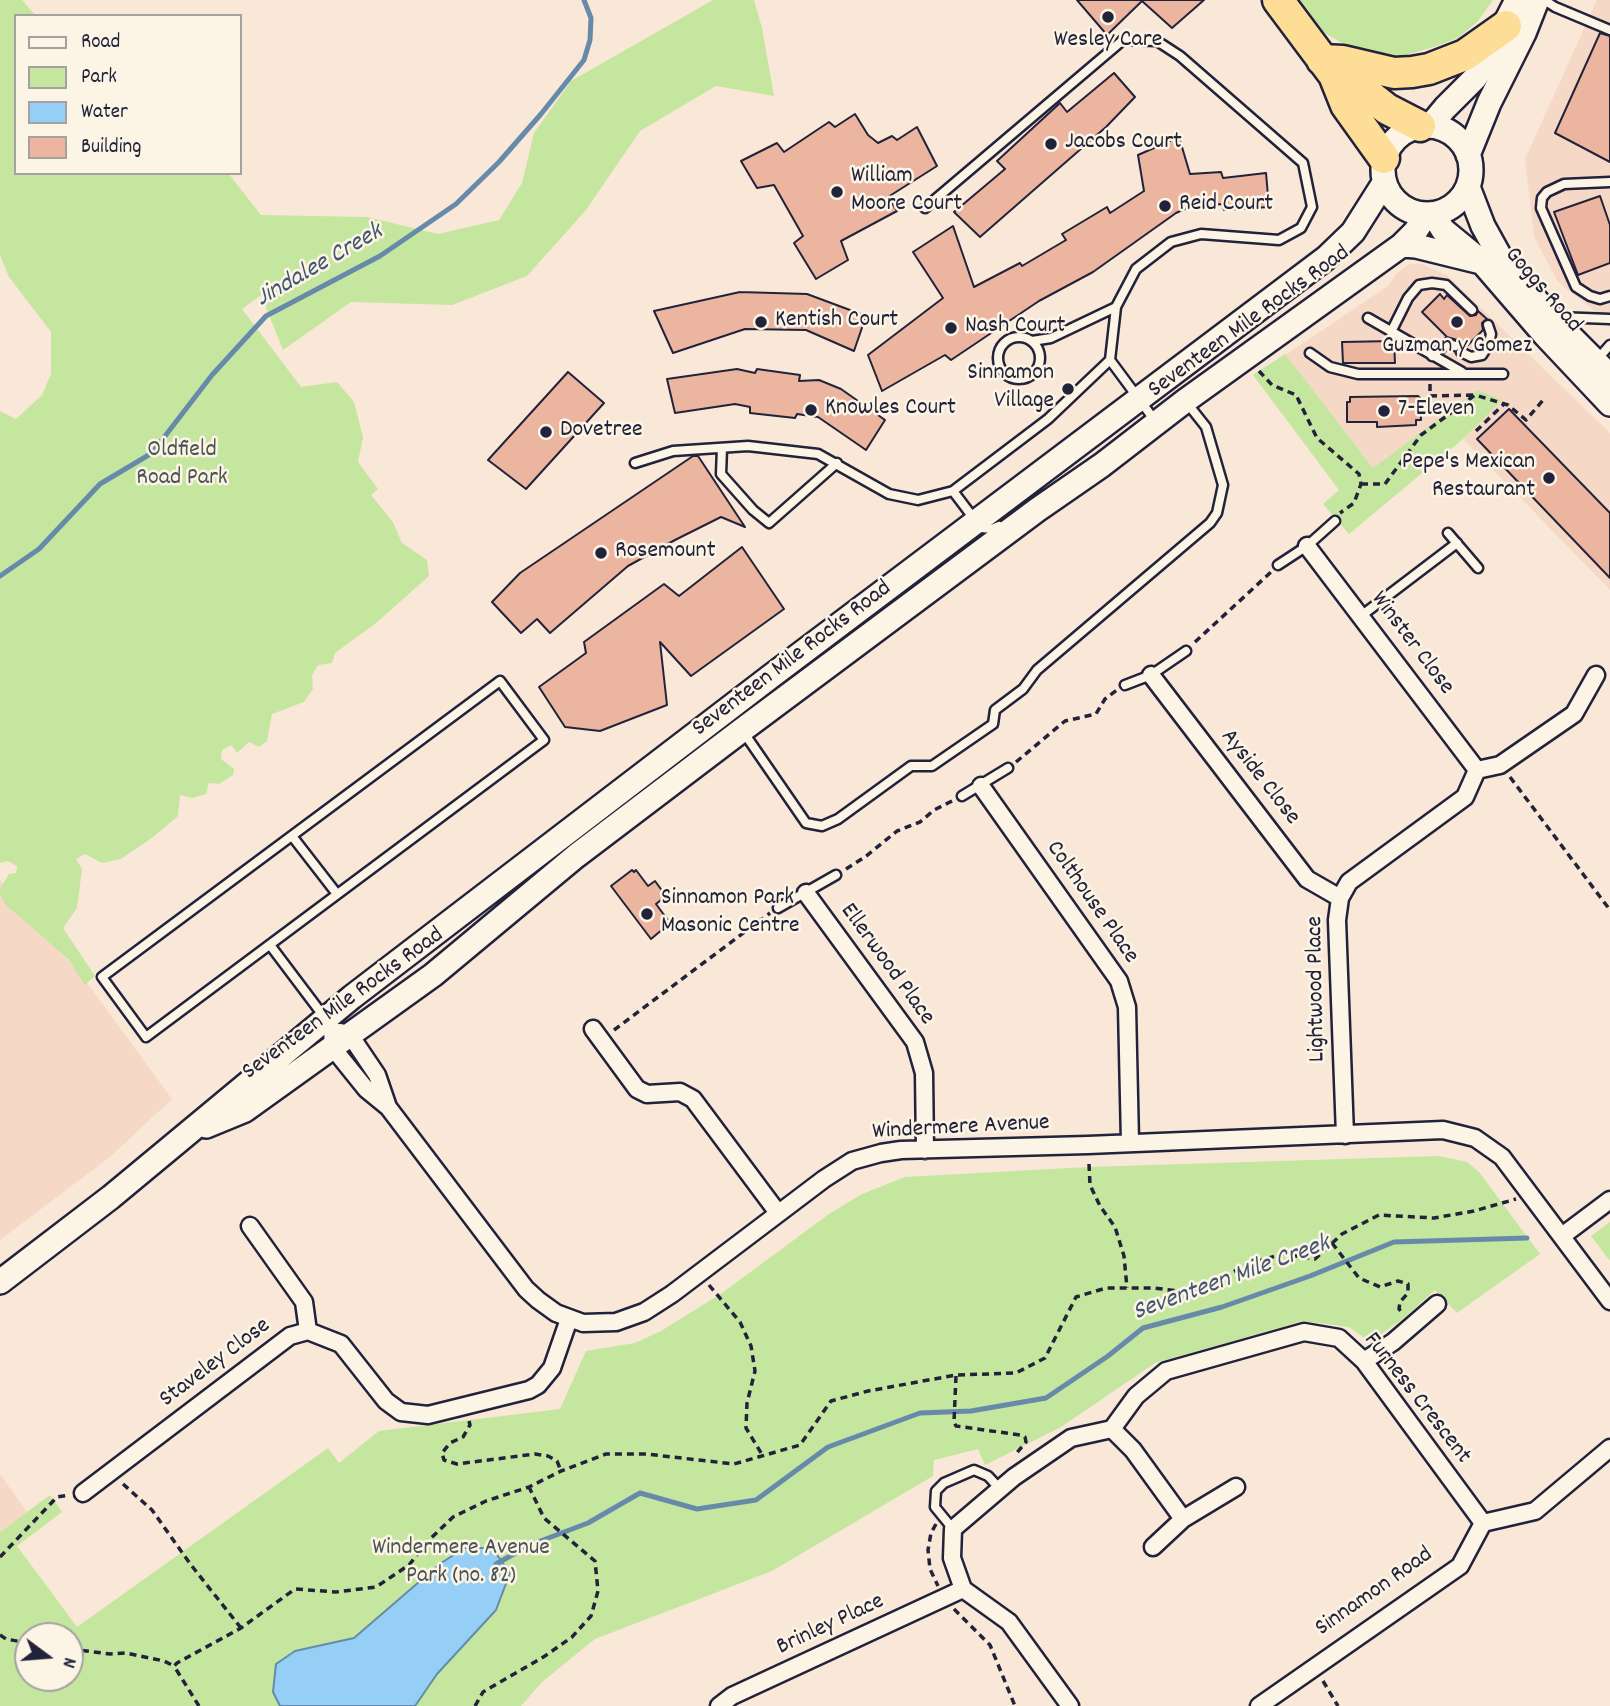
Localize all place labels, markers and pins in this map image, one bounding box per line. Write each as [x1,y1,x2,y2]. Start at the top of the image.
marker: Wesley Care [1100,9,1116,25]
place label: Wesley Care [1054,28,1162,56]
place label: Jacobs Court [1065,130,1182,158]
marker: Jacobs Court [1043,136,1059,152]
place label: William Moore Court [851,164,962,220]
marker: William Moore Court [829,184,845,200]
place label: Reid Court [1179,192,1273,220]
marker: Reid Court [1157,198,1173,214]
place label: Kentish Court [775,308,898,336]
marker: Kentish Court [753,314,769,330]
place label: Nash Court [965,314,1065,342]
marker: Guzman y Gomez [1449,314,1465,330]
marker: Nash Court [943,320,959,336]
place label: Guzman y Gomez [1382,334,1532,362]
place label: Sinnamon Village [967,361,1054,417]
marker: Sinnamon Village [1060,381,1076,397]
place label: Knowles Court [825,396,956,424]
place label: 7-Eleven [1398,397,1474,425]
marker: Knowles Court [803,402,819,418]
marker: 7-Eleven [1376,403,1392,419]
place label: Dovetree [560,418,643,446]
marker: Dovetree [538,424,554,440]
place label: Pepe's Mexican Restaurant [1402,450,1535,506]
marker: Pepe's Mexican Restaurant [1541,470,1557,486]
place label: Rosemount [615,539,715,567]
marker: Rosemount [593,545,609,561]
place label: Sinnamon Park Masonic Centre [661,886,800,942]
marker: Sinnamon Park Masonic Centre [639,906,655,922]

